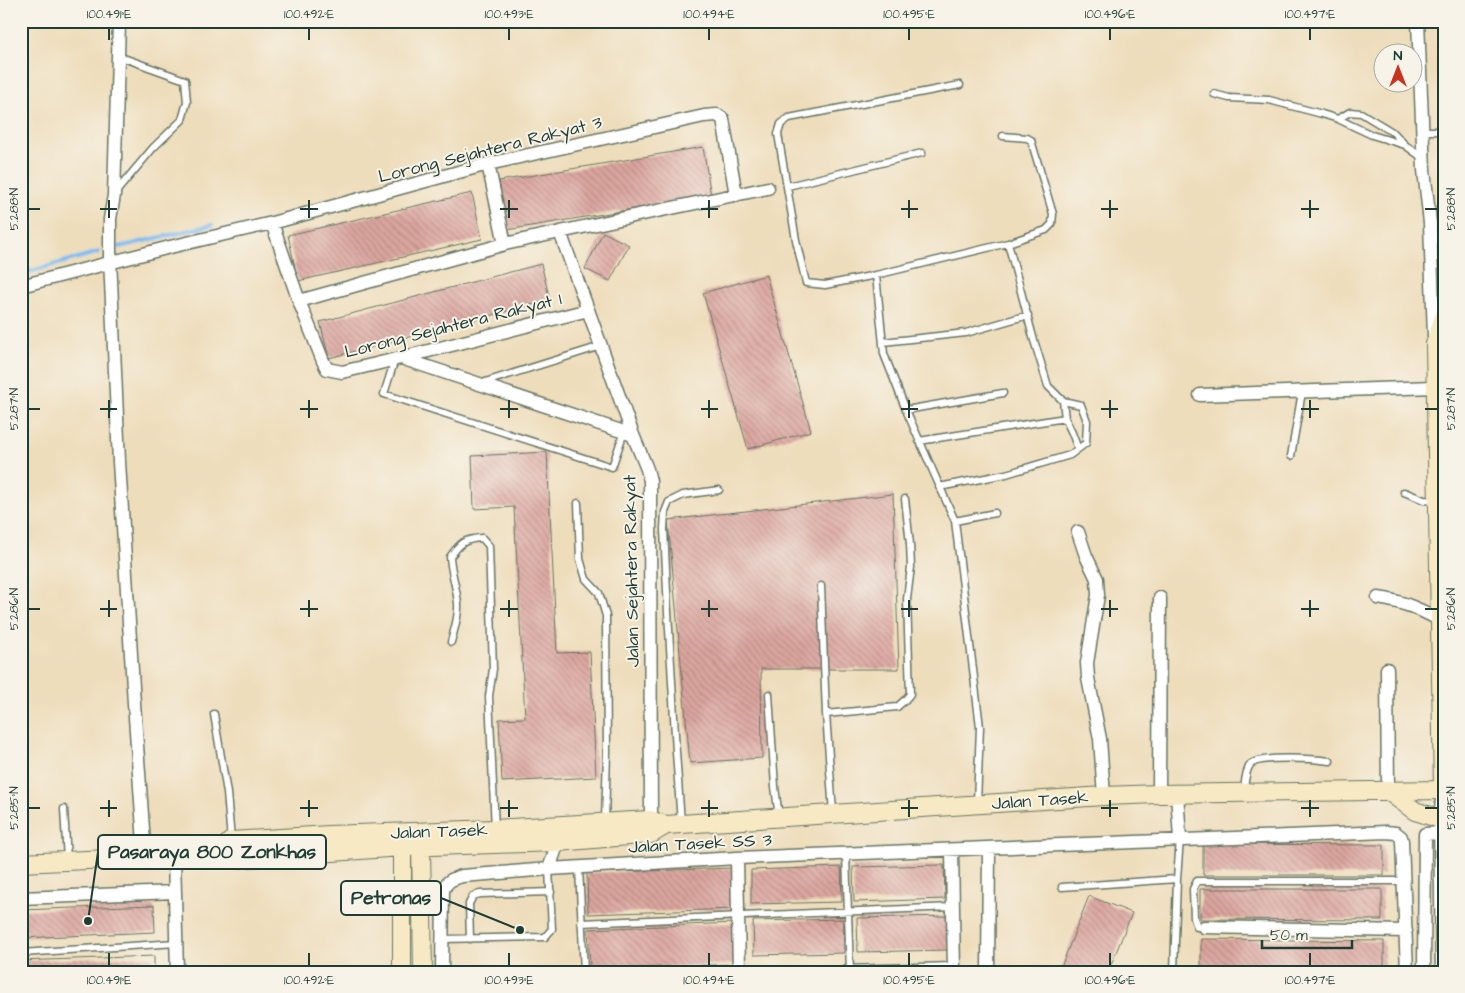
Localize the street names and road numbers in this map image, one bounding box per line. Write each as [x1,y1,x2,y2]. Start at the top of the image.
street label: Lorong Sejahtera Rakyat 3 [376,110,605,190]
street label: Lorong Sejahtera Rakyat 1 [342,286,565,366]
street label: Jalan Sejahtera Rakyat [617,474,647,667]
street label: Jalan Tasek [991,785,1089,816]
street label: Jalan Tasek [390,817,488,846]
street label: Jalan Tasek SS 3 [628,827,772,860]

